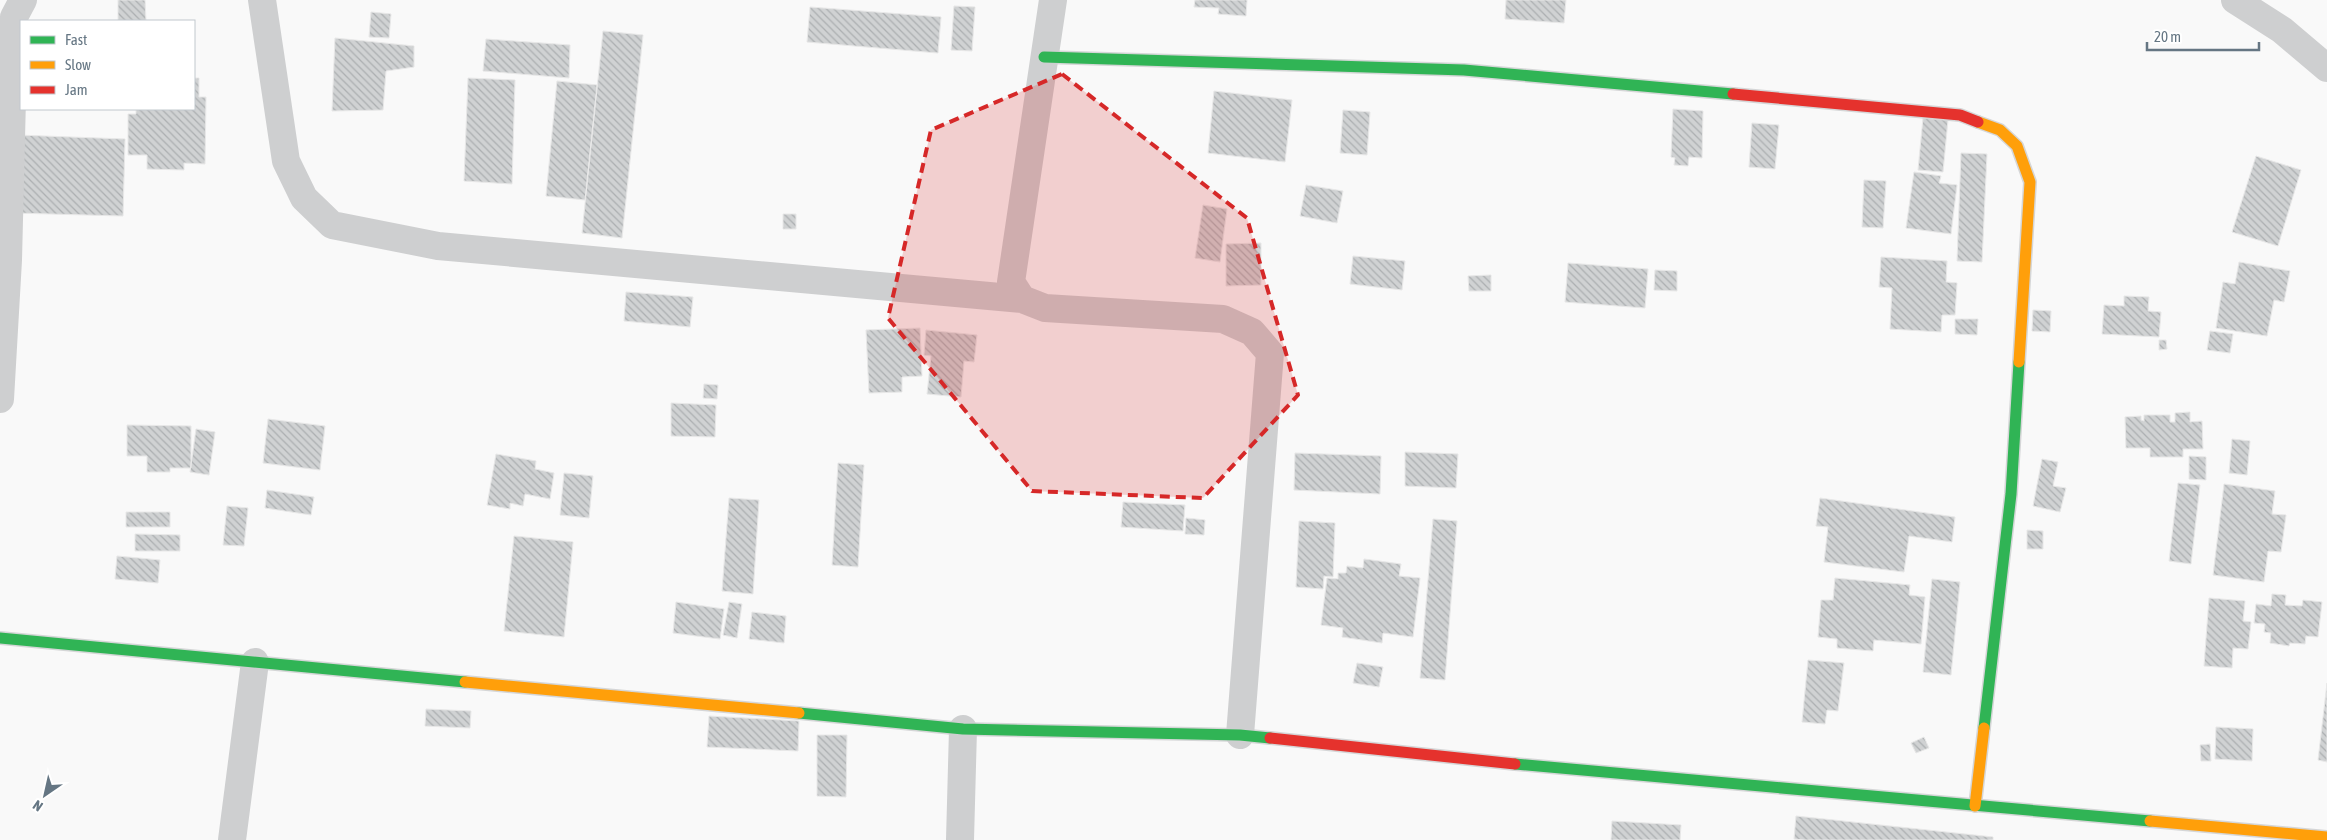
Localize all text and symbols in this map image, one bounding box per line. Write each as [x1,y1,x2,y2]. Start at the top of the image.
legend [20,20,195,110]
scale bar [2147,20,2260,52]
text: 20 m [2154,28,2181,45]
text: Fast [65,31,87,48]
text: Slow [65,56,91,73]
text: Jam [65,81,88,98]
north arrow [20,770,70,820]
text: N [30,797,46,815]

